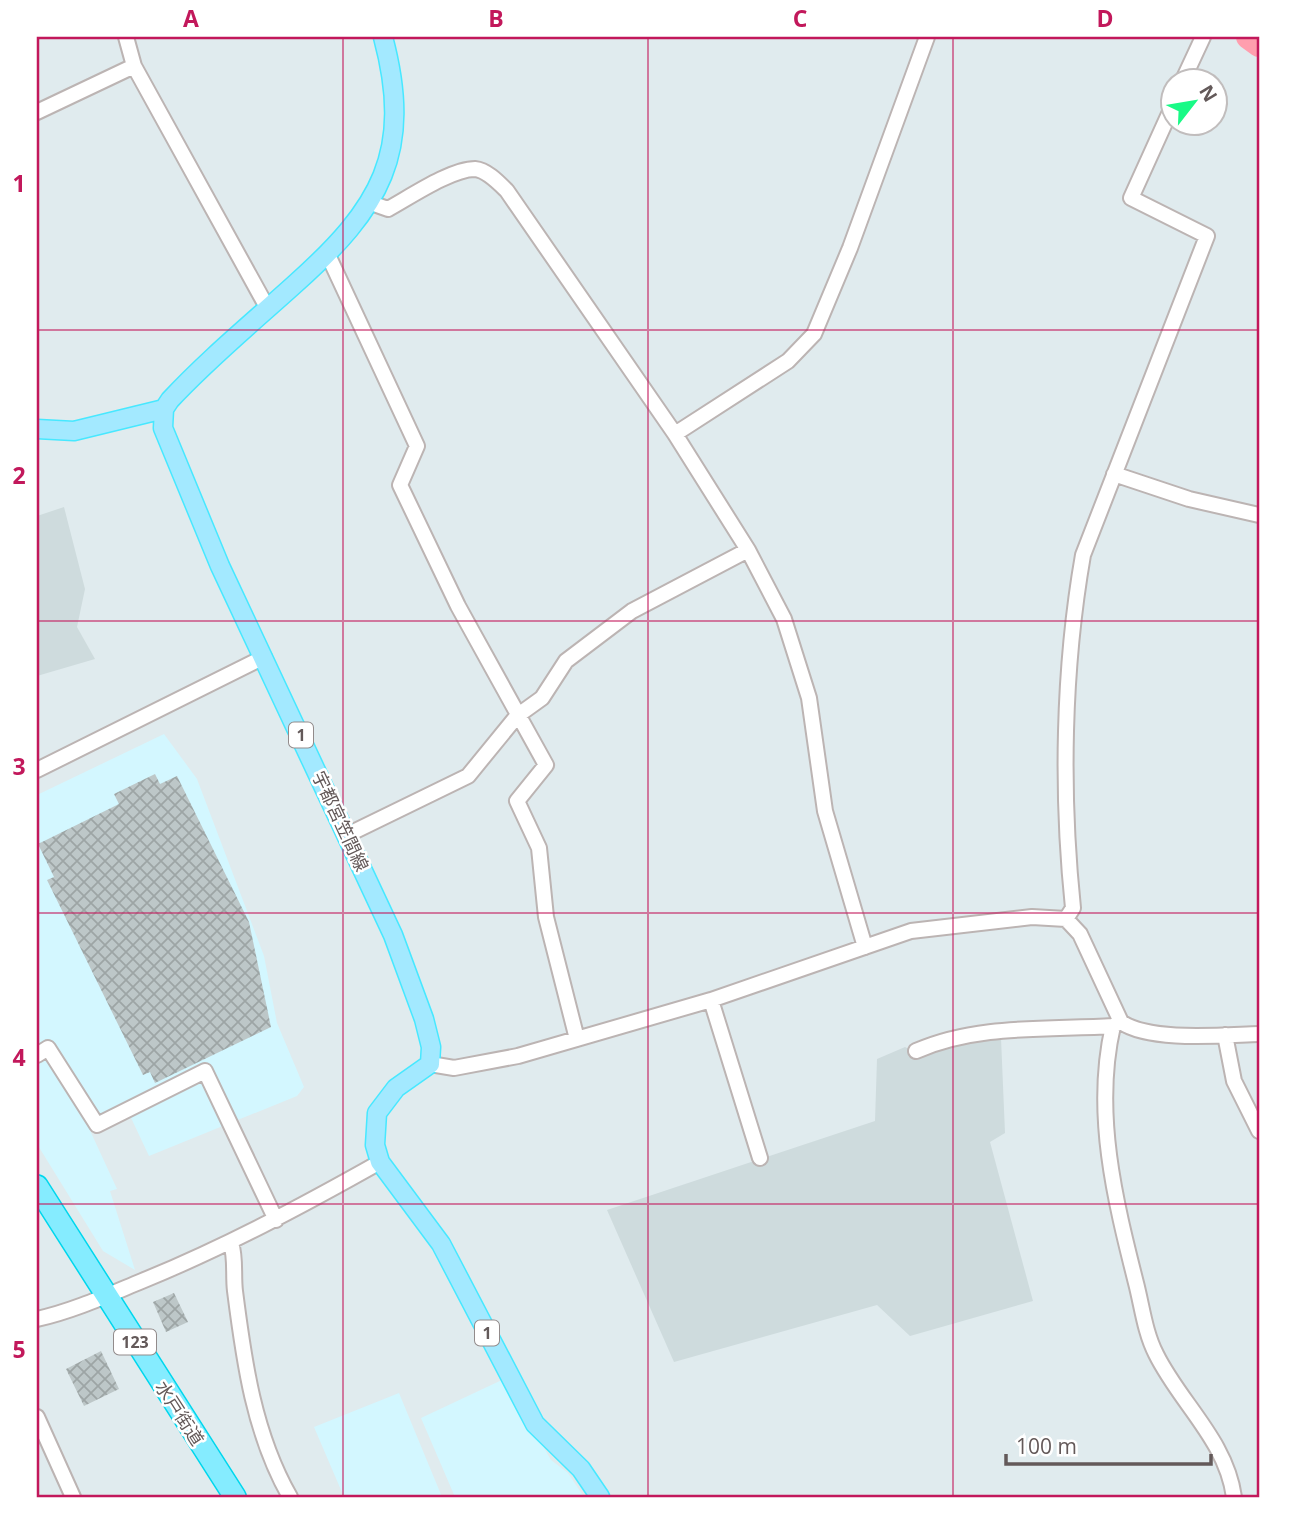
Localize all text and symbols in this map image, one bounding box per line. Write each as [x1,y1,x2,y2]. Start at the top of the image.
text: A [183,2,199,34]
text: B [488,2,504,34]
text: C [793,2,807,34]
text: D [1096,2,1114,34]
north arrow [1160,66,1230,136]
text: N [1193,80,1224,107]
text: 1 [12,167,26,199]
text: 2 [12,459,26,491]
road number: 1 [289,722,313,748]
text: 3 [12,750,26,782]
street label: 宇都宮笠間線 [307,767,375,875]
text: 4 [12,1041,26,1073]
road number: 1 [475,1320,499,1345]
road number: 123 [114,1330,156,1354]
text: 5 [12,1333,26,1365]
street label: 水戸街道 [150,1376,210,1450]
scale bar [1006,1422,1210,1466]
text: 100 m [1016,1432,1077,1460]

